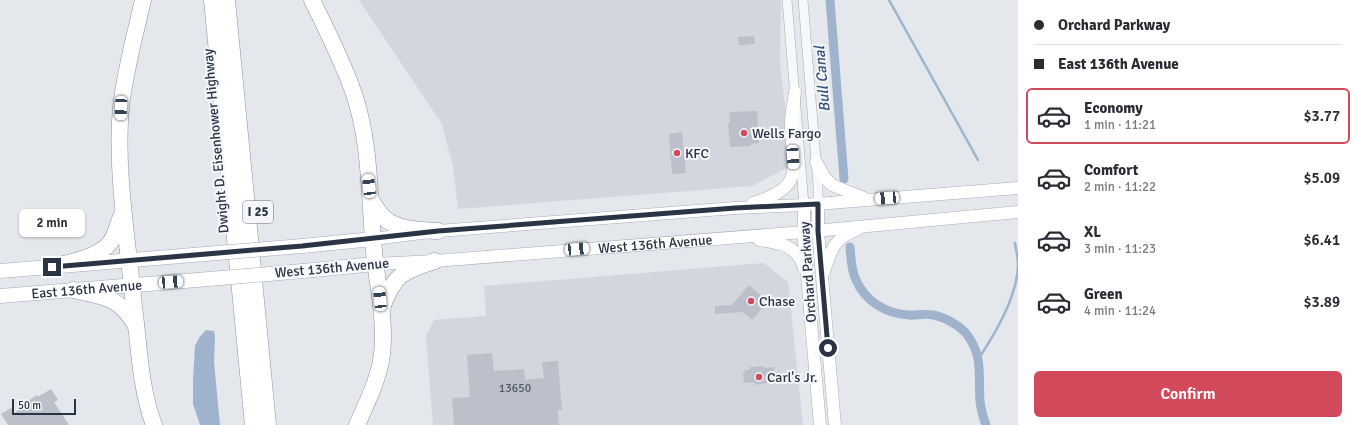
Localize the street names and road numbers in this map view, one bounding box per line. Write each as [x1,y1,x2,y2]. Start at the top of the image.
street label: Dwight D. Eisenhower Highway [199,47,233,234]
road number: I 25 [243,201,273,223]
street label: Orchard Parkway [796,220,820,323]
street label: West 136th Avenue [597,231,713,257]
street label: West 136th Avenue [274,255,390,281]
street label: East 136th Avenue [31,276,143,302]

